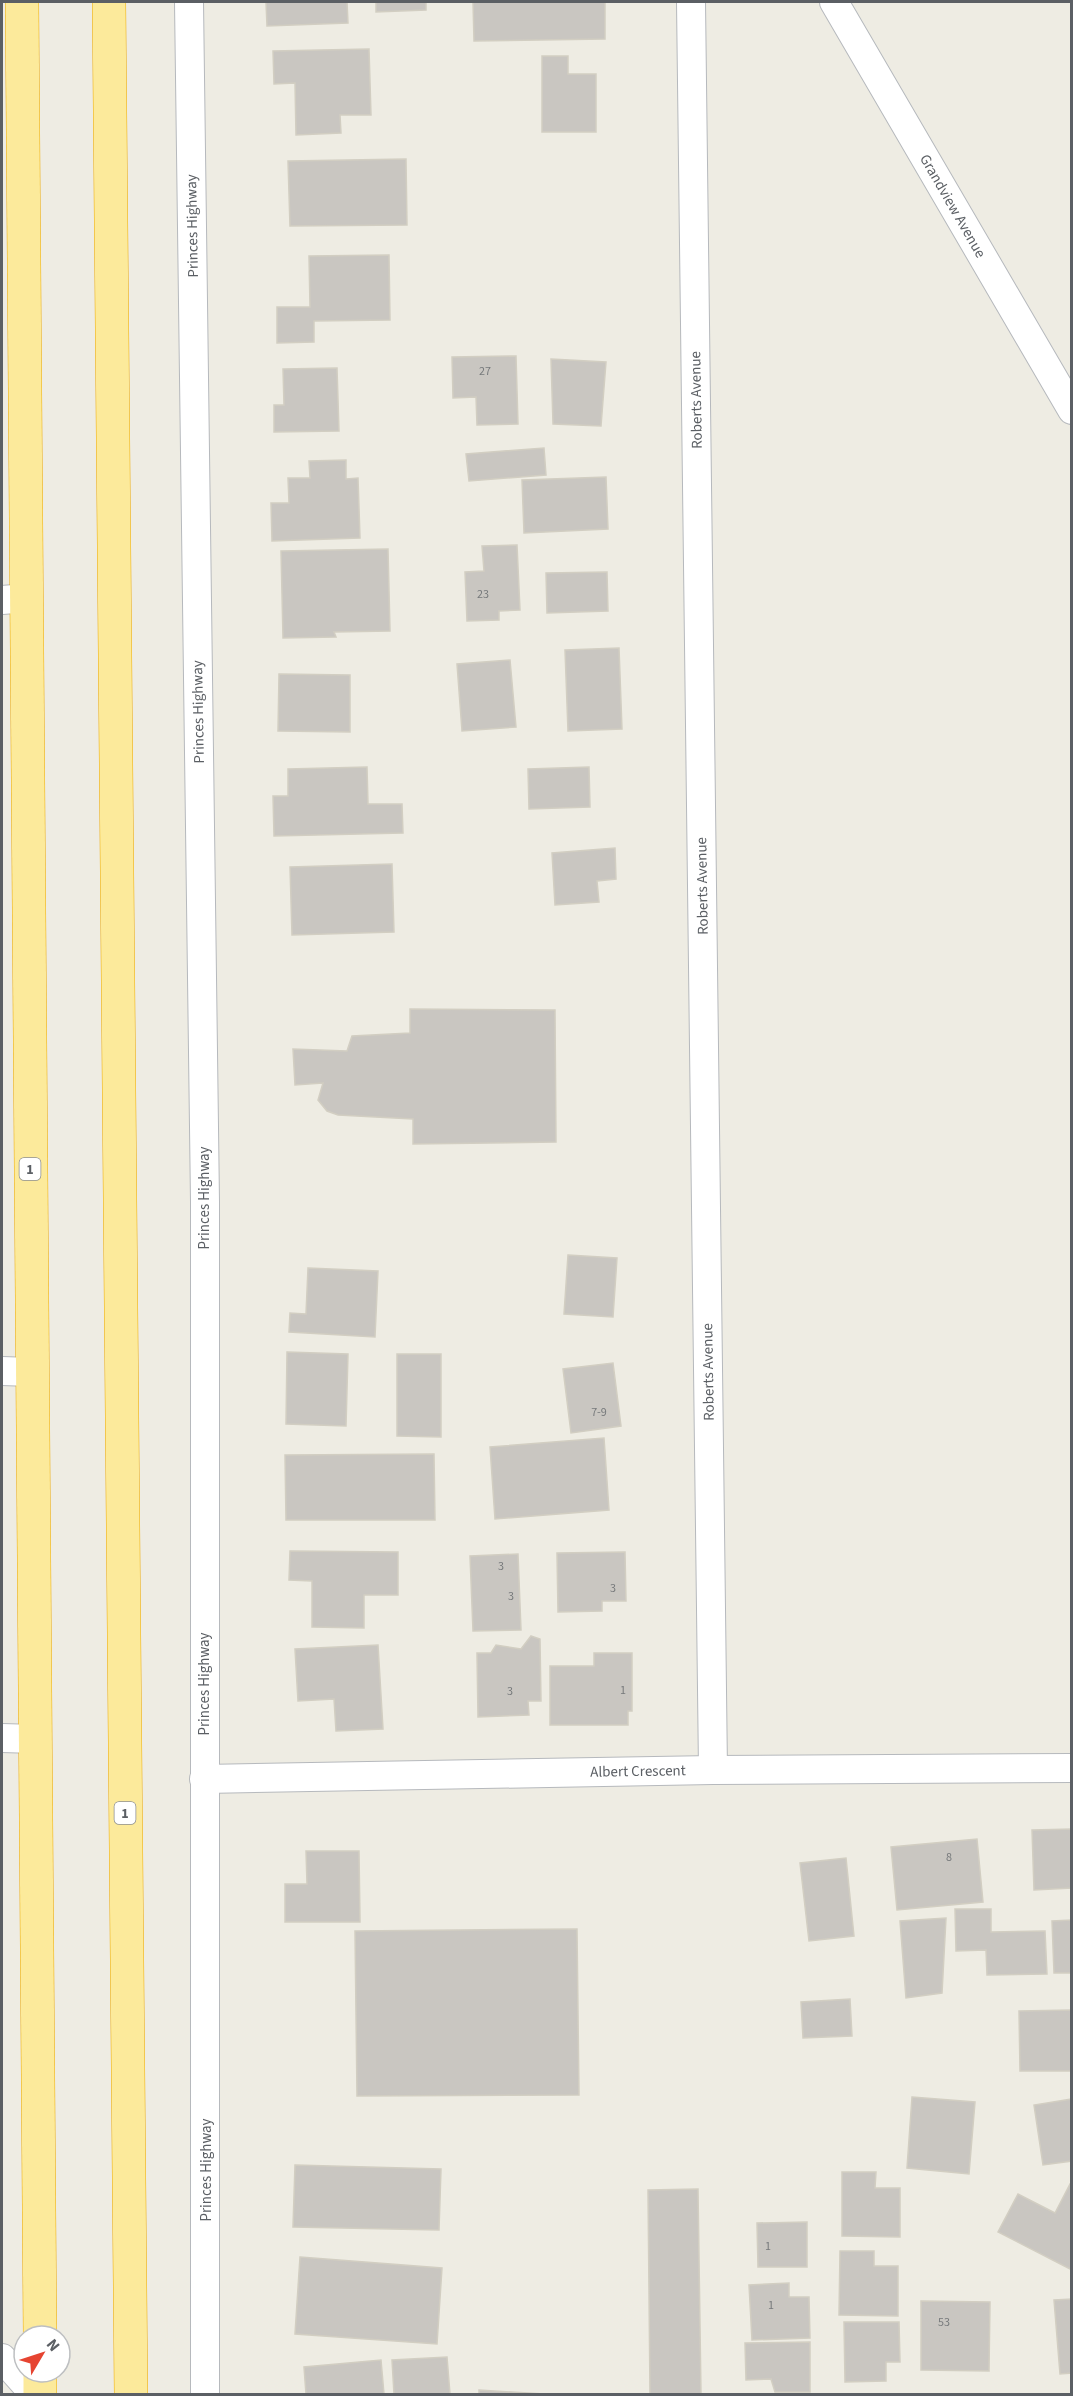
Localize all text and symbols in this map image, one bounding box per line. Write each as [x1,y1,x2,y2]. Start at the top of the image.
street label: Grandview Avenue [914,151,991,262]
street label: Princes Highway [181,174,204,278]
street label: Roberts Avenue [685,351,708,449]
house number: 27 [479,363,491,380]
house number: 23 [477,586,489,603]
street label: Princes Highway [187,660,210,764]
street label: Roberts Avenue [691,837,714,935]
street label: Princes Highway [194,1146,215,1250]
road number: 1 [20,1158,40,1180]
street label: Roberts Avenue [697,1323,720,1421]
house number: 7-9 [591,1404,607,1421]
house number: 3 [498,1558,504,1575]
house number: 3 [610,1580,616,1597]
house number: 3 [508,1588,514,1605]
street label: Princes Highway [194,1632,215,1736]
house number: 1 [620,1682,626,1699]
house number: 3 [507,1683,513,1700]
street label: Albert Crescent [590,1760,686,1783]
road number: 1 [114,1802,136,1824]
house number: 8 [946,1849,952,1866]
street label: Princes Highway [196,2118,217,2222]
house number: 1 [765,2238,771,2255]
house number: 1 [768,2297,774,2314]
house number: 53 [938,2314,950,2331]
north arrow [12,2324,72,2384]
text: N [41,2334,65,2356]

